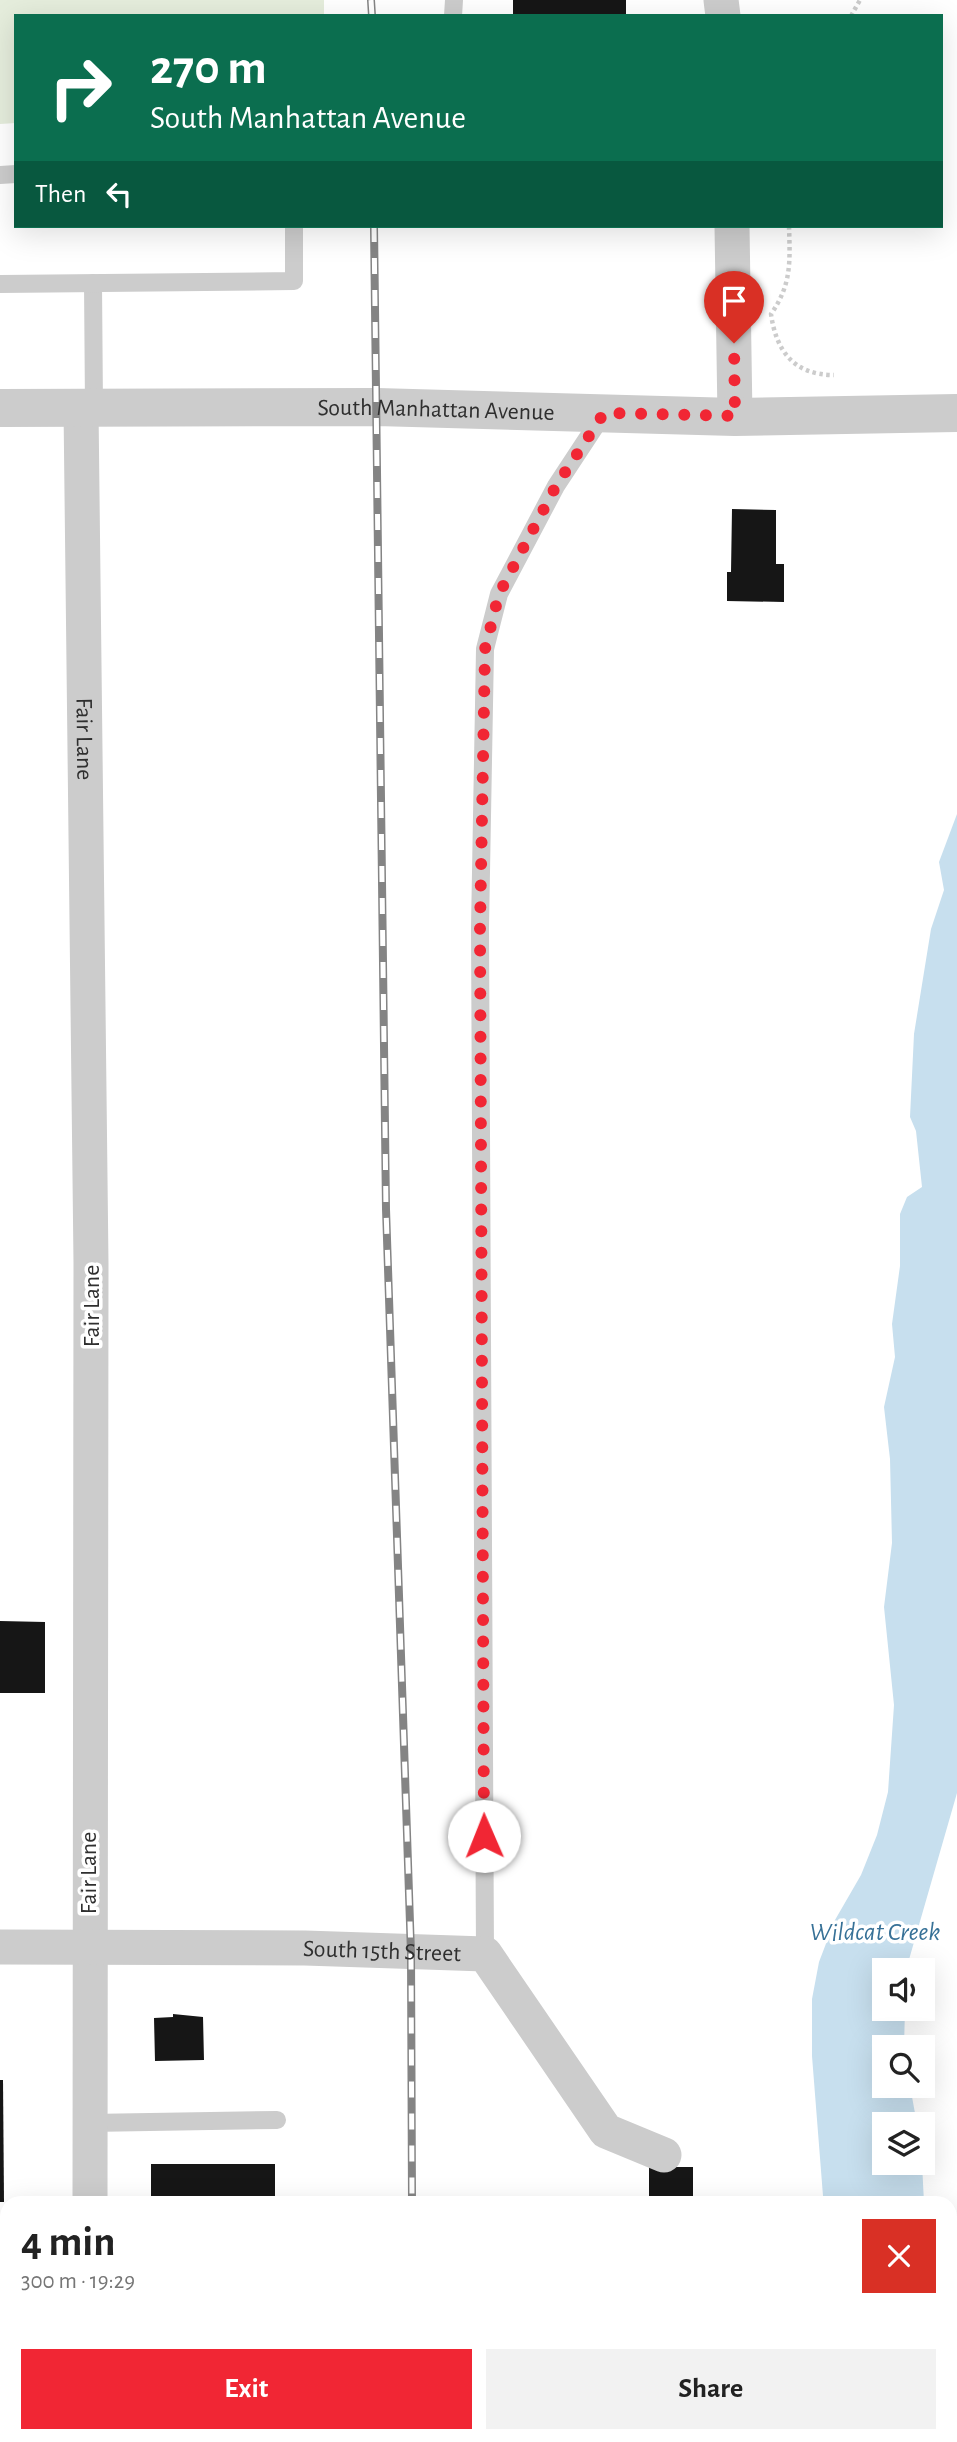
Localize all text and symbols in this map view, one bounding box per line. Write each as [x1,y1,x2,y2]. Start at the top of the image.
icon: right [35,42,126,133]
text: 270 m [150,44,267,93]
text: South Manhattan Avenue [150,102,466,134]
icon: left [100,175,138,213]
text: Then [35,181,86,207]
pin [704,271,764,343]
icon: arrive [715,282,753,320]
street label: South Manhattan Avenue [317,396,555,425]
street label: Fair Lane [71,698,96,780]
street label: Fair Lane [80,1265,104,1347]
position arrow [447,1799,521,1873]
street label: Fair Lane [77,1832,101,1914]
water label: Wildcat Creek [810,1919,940,1945]
street label: South 15th Street [303,1937,462,1966]
map controls [872,1958,935,2175]
button: sound [872,1958,935,2021]
button: search [872,2035,935,2098]
button: layers [872,2112,935,2175]
button: close [862,2219,936,2293]
text: 4 min [21,2221,116,2263]
text: 300 m · 19:29 [21,2270,135,2293]
button: Exit [21,2349,472,2429]
button: Share [486,2349,936,2429]

